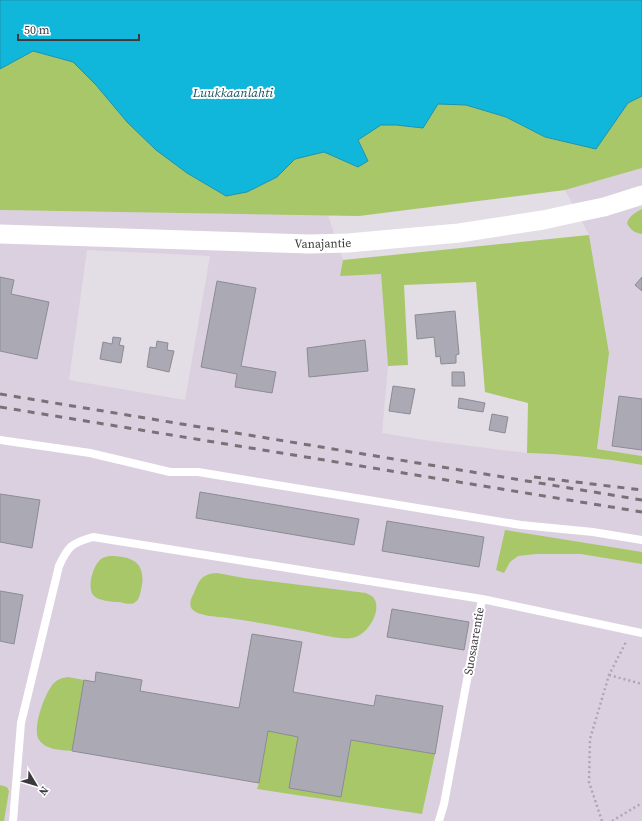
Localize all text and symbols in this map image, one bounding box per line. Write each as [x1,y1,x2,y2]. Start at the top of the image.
scale bar [18,16,139,42]
text: 50 m [24,22,50,38]
water label: Luukkaanlahti [192,84,273,101]
street label: Vanajantie [294,235,352,252]
street label: Suosaarentie [460,606,488,676]
north arrow [16,765,56,805]
text: N [35,783,52,799]

